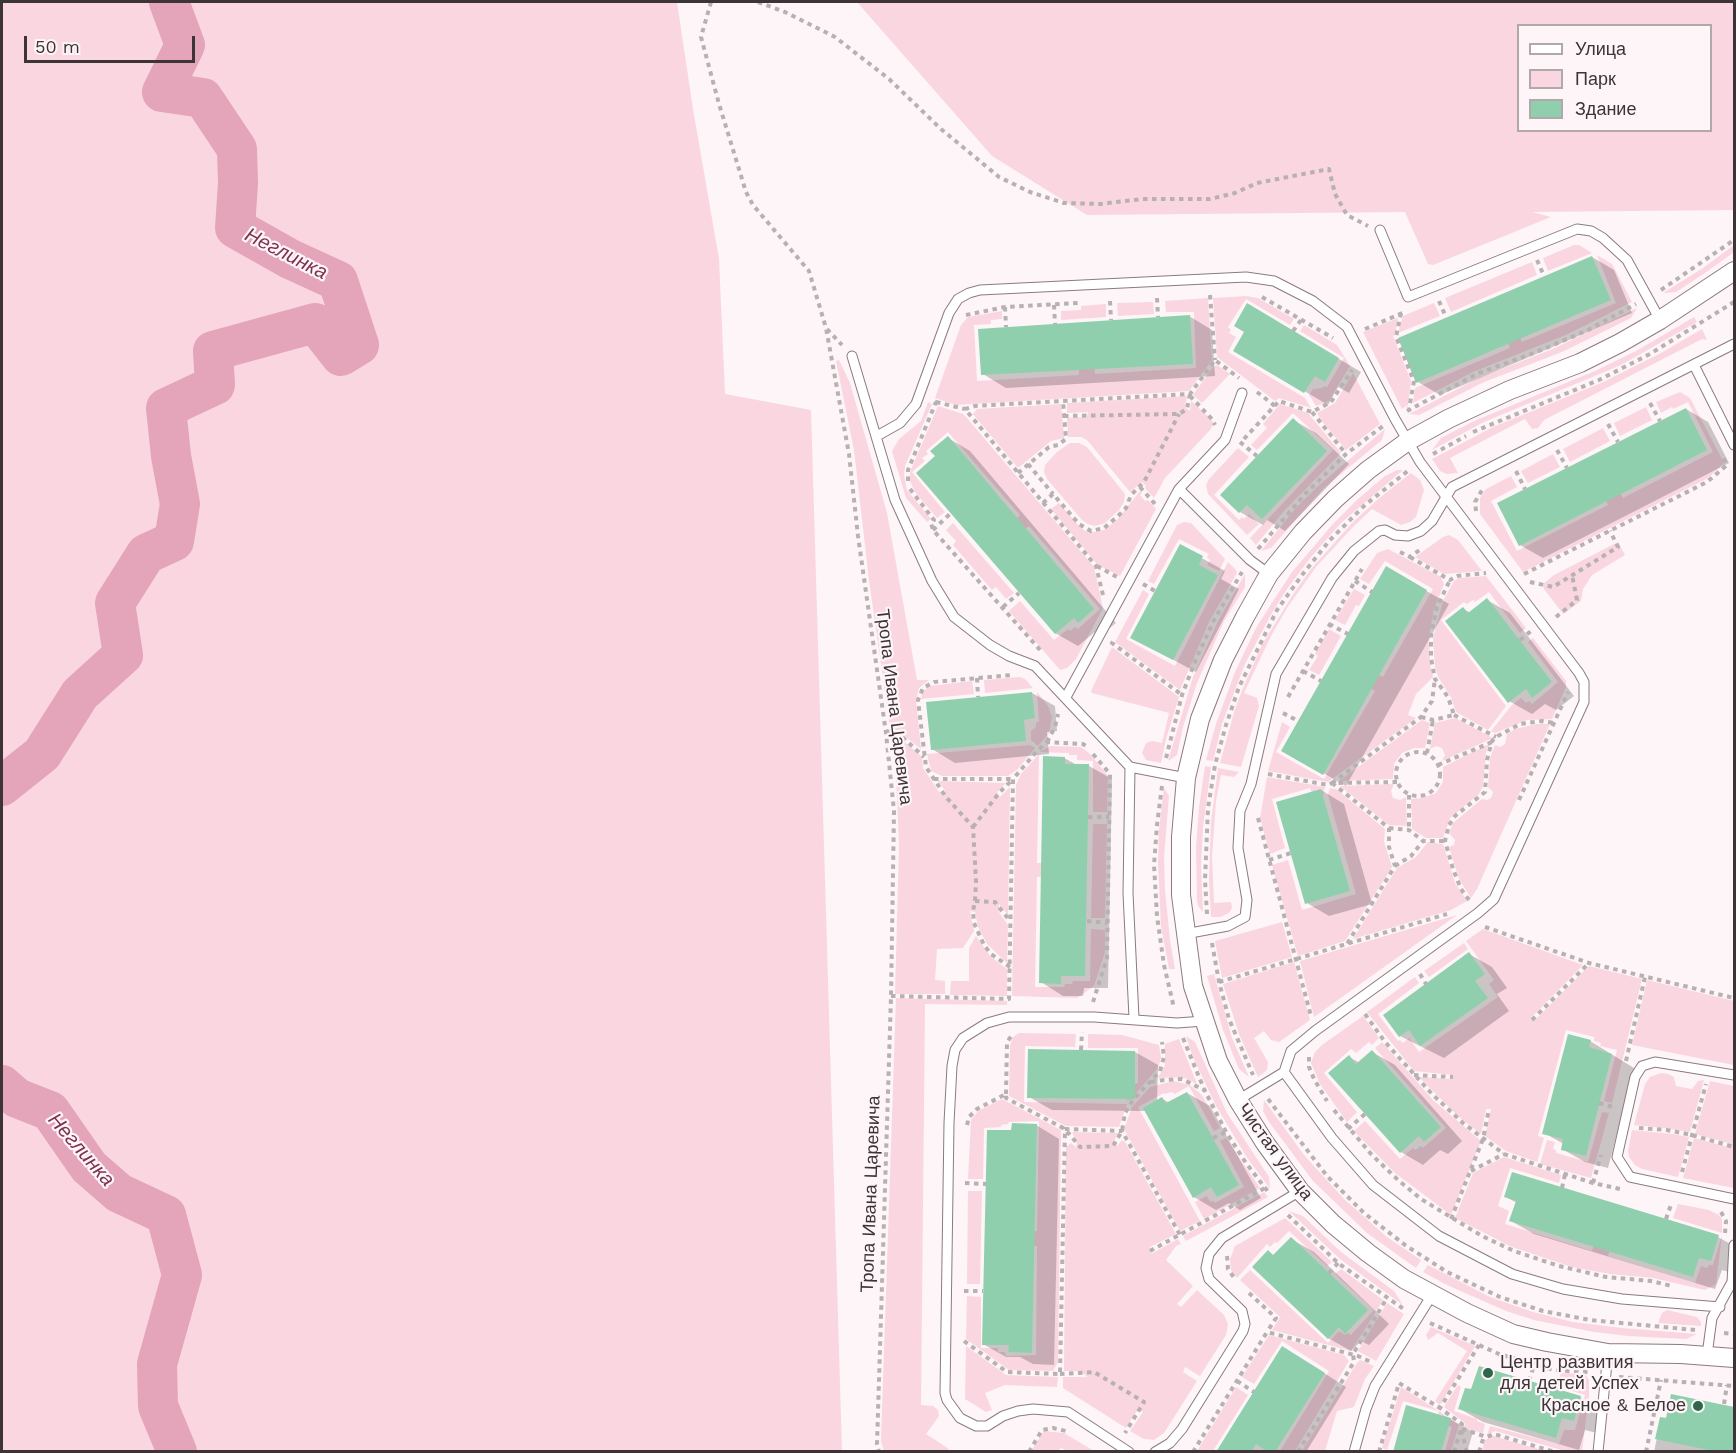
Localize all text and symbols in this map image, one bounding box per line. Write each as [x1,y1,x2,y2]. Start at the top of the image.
scale bar [27,24,198,62]
legend [1517,24,1712,132]
text: 50 m [35,36,80,57]
text: Улица [1575,38,1626,59]
text: Парк [1575,68,1616,89]
text: Здание [1575,98,1636,119]
water label: Неглинка [241,223,331,285]
street label: Тропа Ивана Царевича [871,608,917,806]
street label: Тропа Ивана Царевича [857,1095,885,1293]
street label: Чистая улица [1233,1099,1317,1205]
water label: Неглинка [43,1108,119,1192]
place label: Центр развития для детей Успех [1500,1352,1639,1394]
marker: Центр развития для детей Успех [1481,1366,1495,1380]
place label: Красное & Белое [1541,1395,1686,1417]
marker: Красное & Белое [1691,1399,1705,1413]

